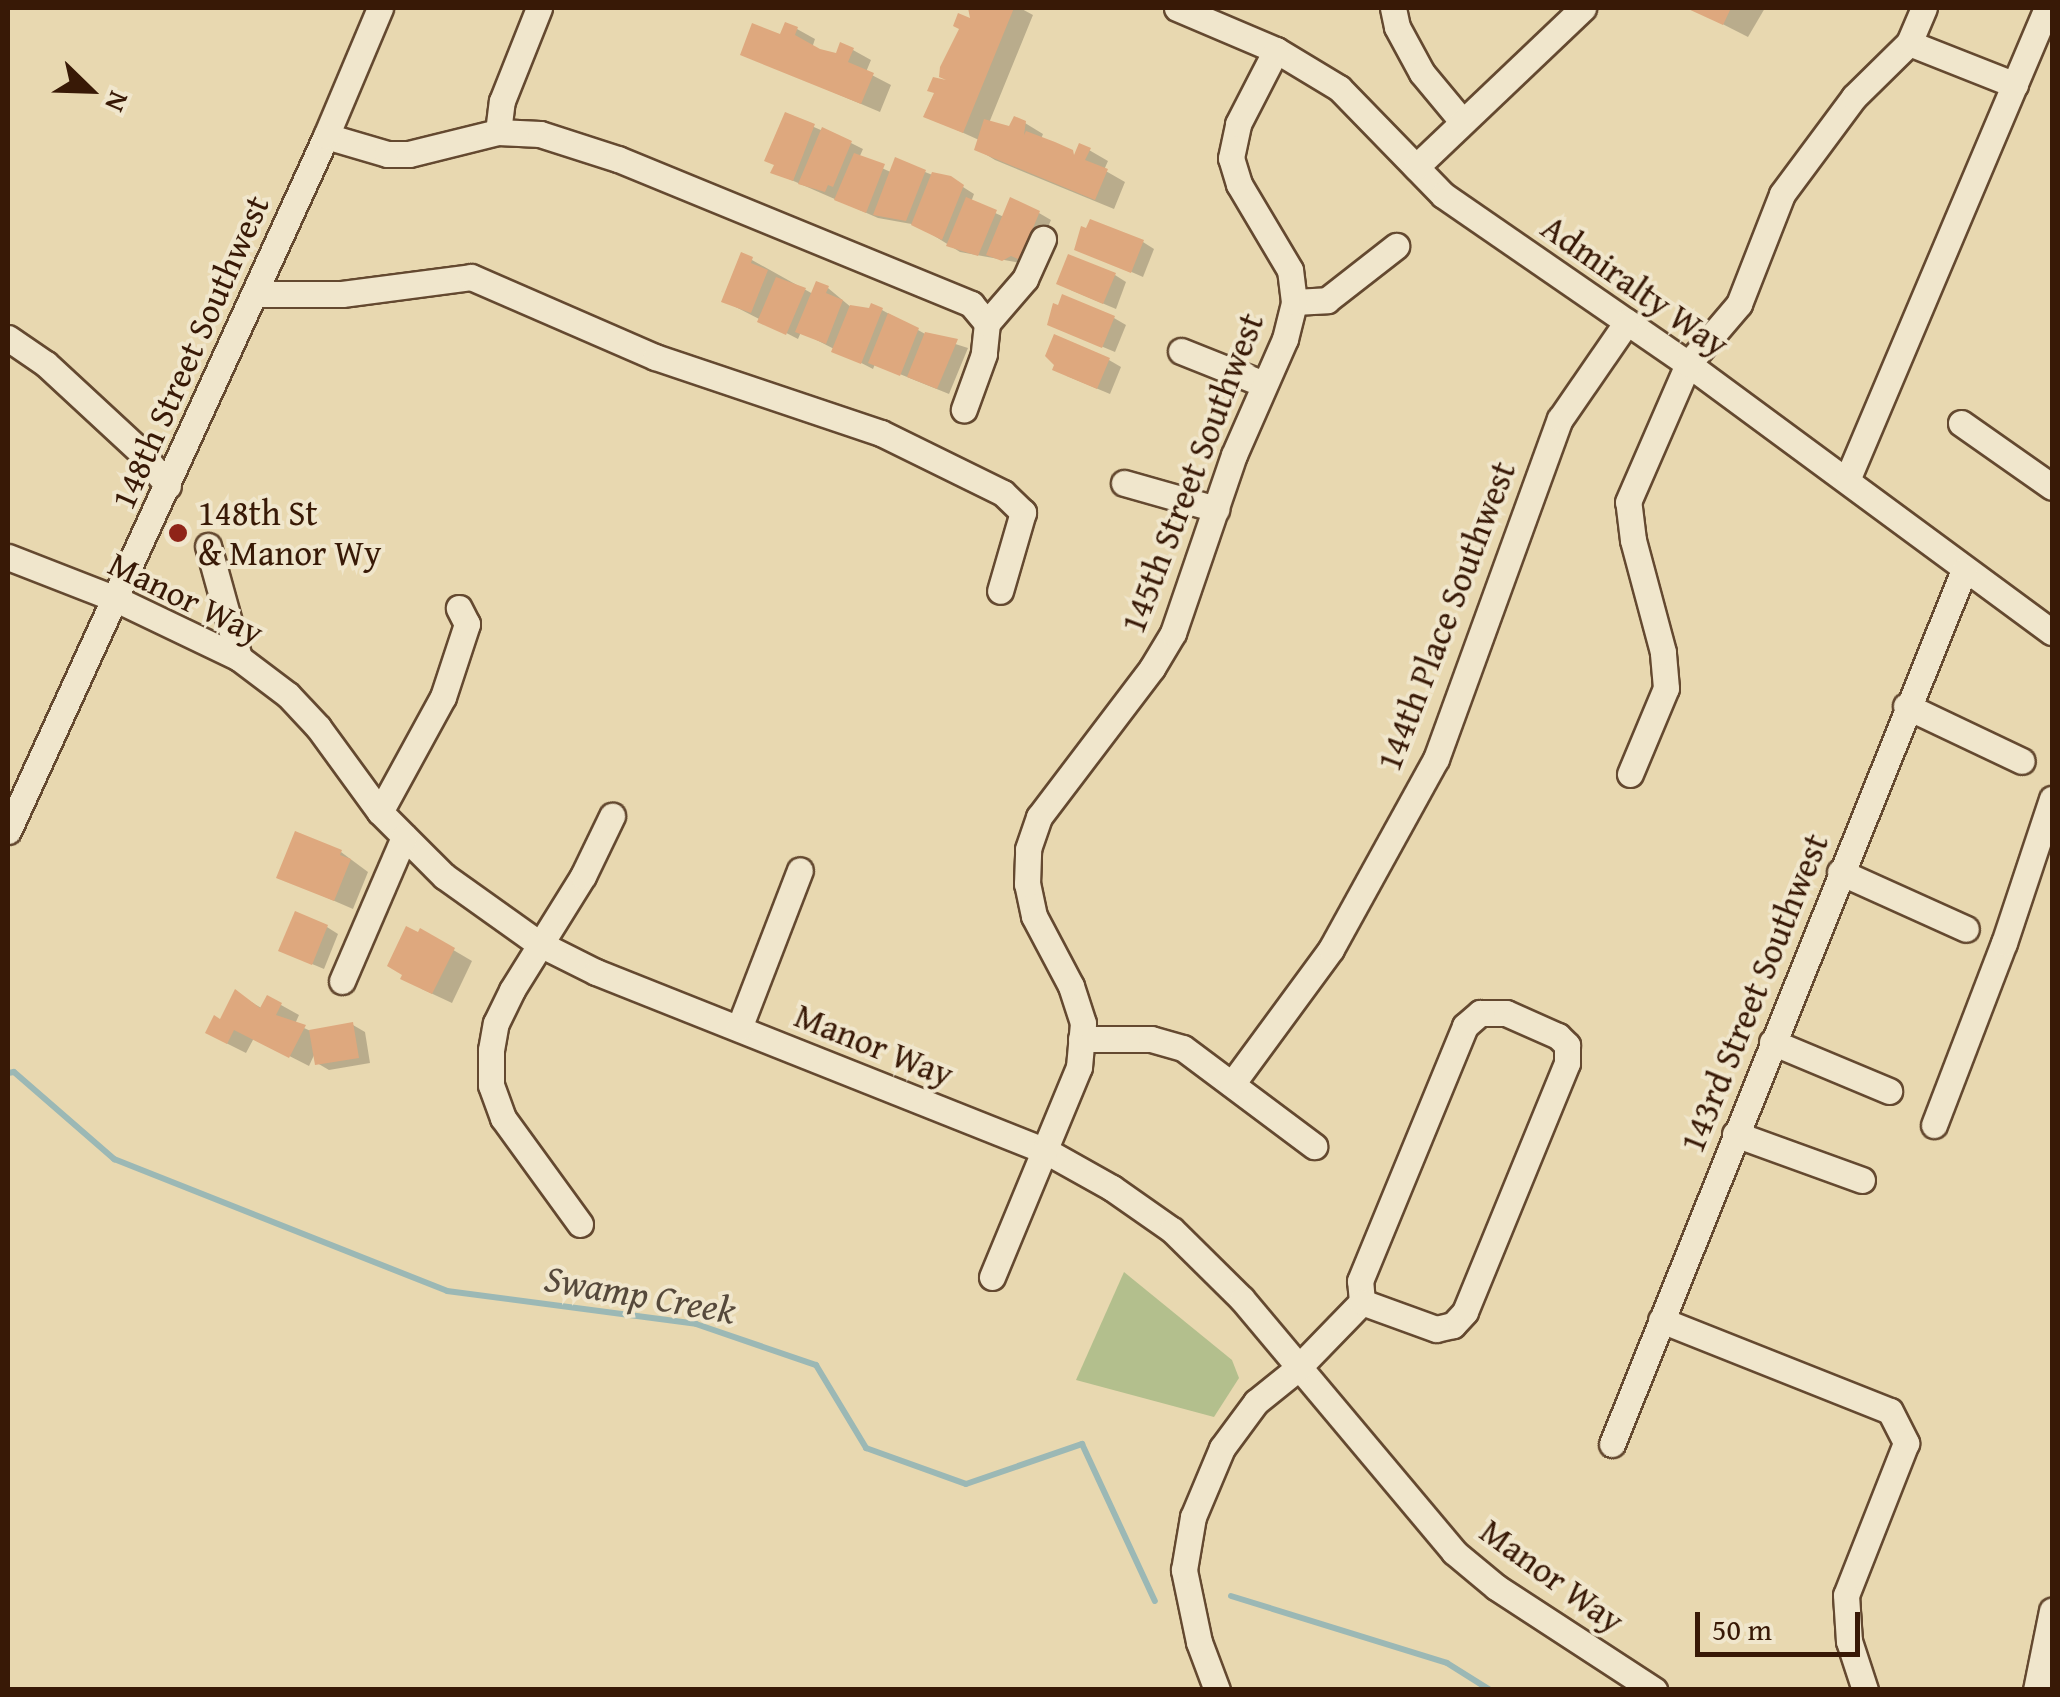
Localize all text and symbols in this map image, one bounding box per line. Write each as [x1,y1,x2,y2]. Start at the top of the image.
north arrow [40,40,140,140]
text: N [96,85,141,119]
street label: 148th Street Southwest [102,189,278,515]
street label: Admiralty Way [1533,206,1737,366]
street label: 145th Street Southwest [1112,307,1272,639]
street label: 144th Place Southwest [1368,455,1524,777]
place label: 148th St & Manor Wy [198,492,381,574]
marker: 148th St & Manor Wy [167,522,189,544]
street label: Manor Way [102,542,270,654]
street label: 143rd Street Southwest [1671,828,1837,1158]
street label: Manor Way [789,994,959,1096]
water label: Swamp Creek [541,1255,739,1333]
street label: Manor Way [1472,1510,1632,1642]
scale bar [1700,1592,1865,1654]
text: 50 m [1712,1607,1772,1651]

